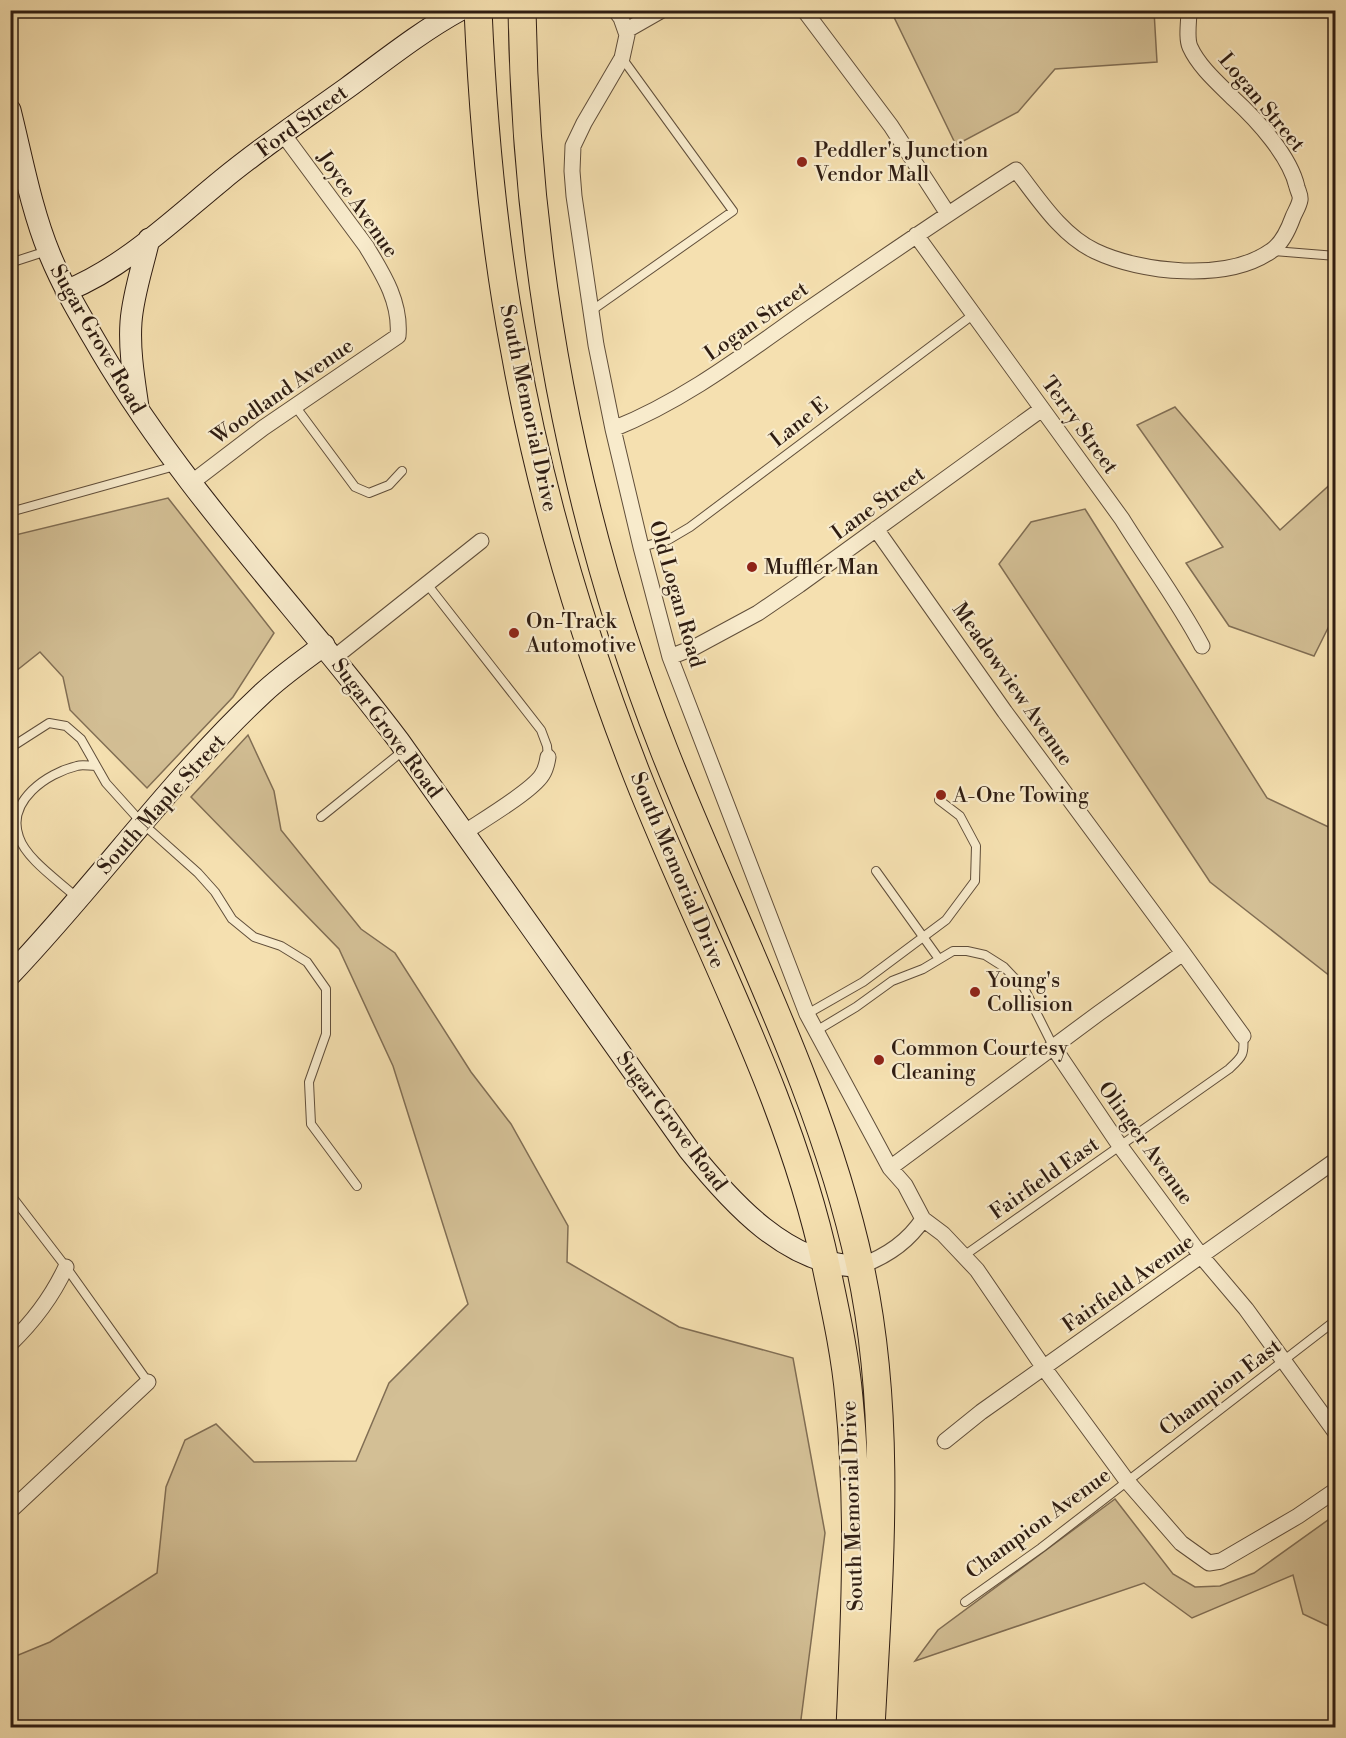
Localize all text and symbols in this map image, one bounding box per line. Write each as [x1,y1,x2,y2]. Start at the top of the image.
street label: Logan Street [1212,48,1310,158]
street label: Ford Street [252,80,354,164]
place label: Peddler's Junction Vendor Mall [813,138,989,188]
street label: Joyce Avenue [310,145,404,263]
marker: Peddler's Junction Vendor Mall [795,155,809,169]
street label: Sugar Grove Road [44,260,151,419]
street label: Logan Street [700,276,814,367]
street label: South Memorial Drive [493,302,563,514]
street label: Woodland Avenue [205,333,359,451]
street label: Terry Street [1035,372,1124,480]
street label: Lane E [765,392,834,454]
street label: Lane Street [827,461,931,546]
street label: Old Logan Road [643,518,709,671]
place label: Muffler Man [764,555,879,581]
marker: Muffler Man [745,560,759,574]
street label: Meadowview Avenue [946,598,1078,771]
place label: On-Track Automotive [525,609,636,659]
marker: On-Track Automotive [507,626,521,640]
street label: Sugar Grove Road [325,654,447,804]
street label: South Maple Street [92,729,232,880]
street label: South Memorial Drive [624,768,730,972]
place label: A-One Towing [952,783,1089,809]
marker: A-One Towing [934,788,948,802]
place label: Young's Collision [986,968,1074,1018]
marker: Young's Collision [968,985,982,999]
place label: Common Courtesy Cleaning [891,1036,1069,1086]
street label: Sugar Grove Road [610,1047,732,1197]
marker: Common Courtesy Cleaning [872,1053,886,1067]
street label: Olinger Avenue [1092,1077,1199,1210]
street label: Fairfield East [985,1131,1105,1226]
street label: Fairfield Avenue [1058,1229,1199,1339]
street label: Champion East [1155,1333,1287,1442]
street label: South Memorial Drive [836,1400,870,1612]
street label: Champion Avenue [961,1463,1116,1585]

